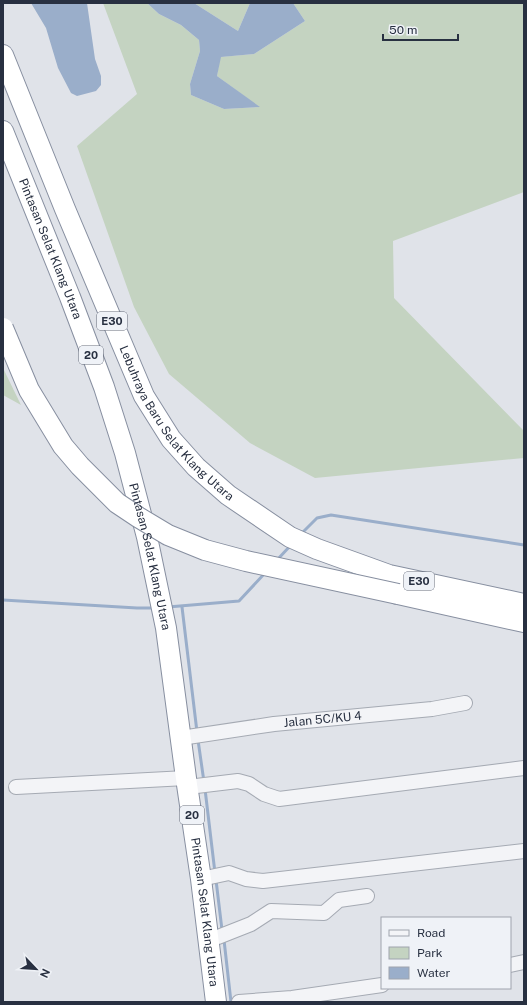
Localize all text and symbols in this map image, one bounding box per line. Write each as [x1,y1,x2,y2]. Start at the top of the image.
scale bar [383,16,458,42]
text: 50 m [389,23,417,37]
street label: Pintasan Selat Klang Utara [16,176,85,321]
road number: E30 [97,312,127,330]
street label: Lebuhraya Baru Selat Klang Utara [117,344,236,504]
road number: 20 [79,346,103,364]
street label: Pintasan Selat Klang Utara [126,482,173,631]
road number: E30 [404,572,434,590]
street label: Jalan 5C/KU 4 [283,709,363,730]
road number: 20 [180,806,204,824]
street label: Pintasan Selat Klang Utara [188,837,221,988]
legend [381,917,511,989]
text: Road [417,926,445,940]
text: Park [417,946,443,960]
north arrow [16,949,56,989]
text: Water [417,966,451,980]
text: N [38,967,52,980]

